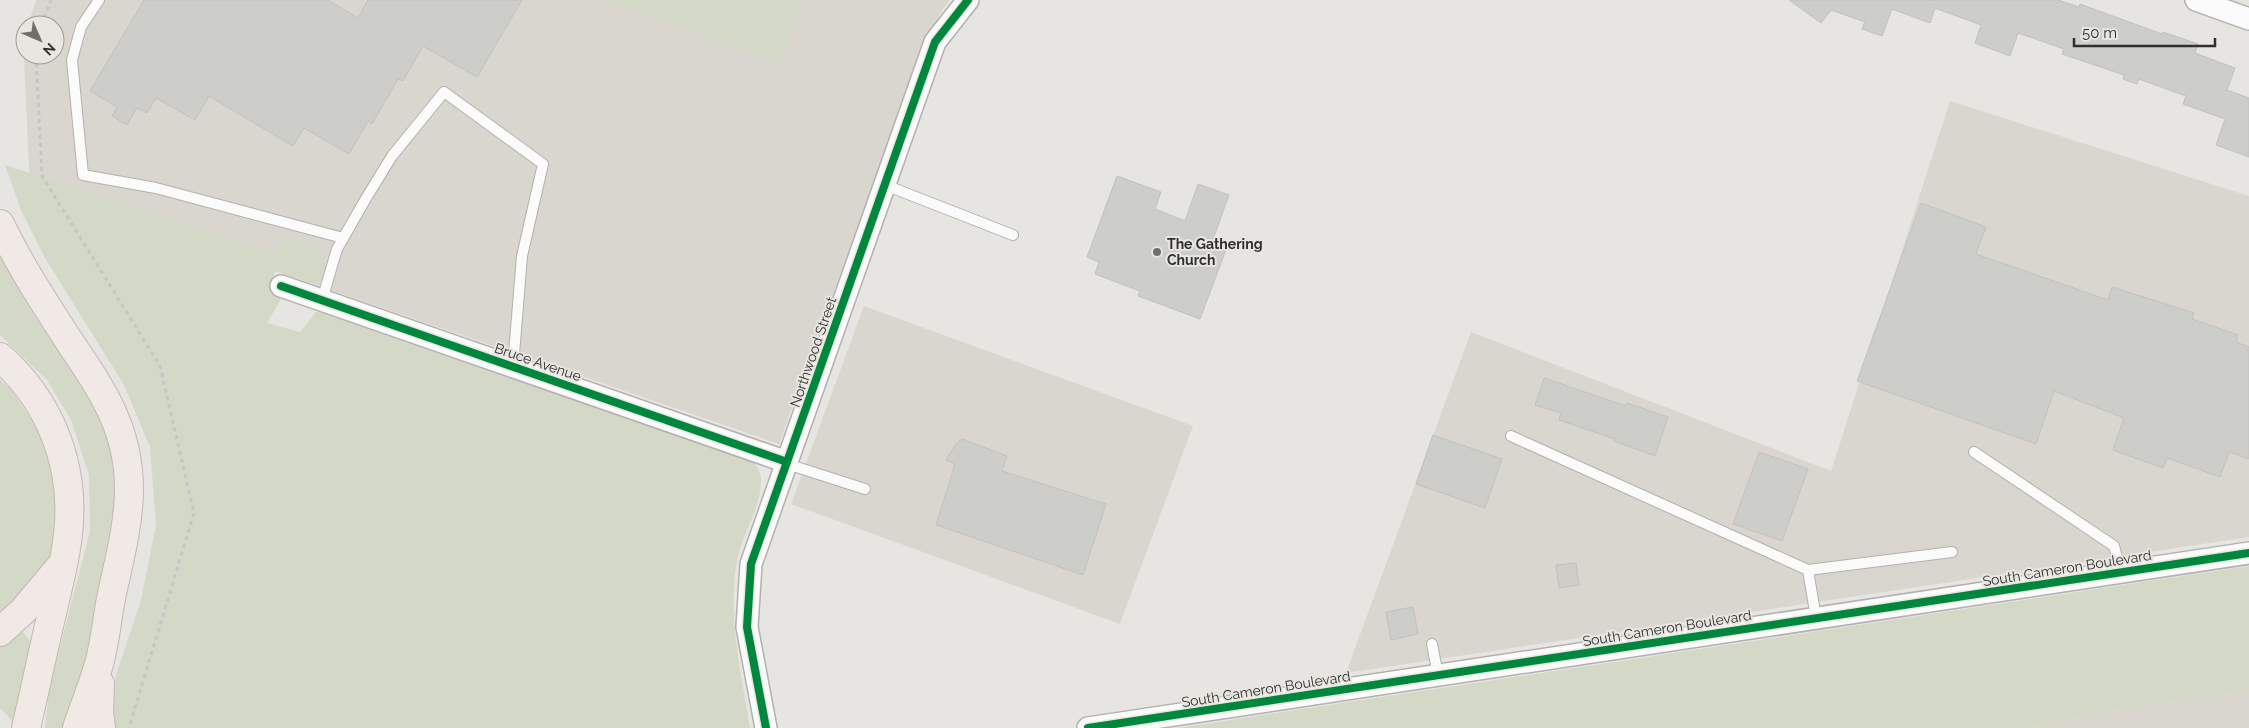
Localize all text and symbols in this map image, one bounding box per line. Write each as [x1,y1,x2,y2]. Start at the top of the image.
north arrow [15,15,65,65]
scale bar [2074,15,2215,47]
text: 50 m [2082,24,2117,42]
text: N [40,40,59,59]
place label: The Gathering Church [1167,236,1263,268]
marker: The Gathering Church [1151,246,1163,258]
street label: Northwood Street [787,295,839,409]
street label: Bruce Avenue [493,340,583,384]
street label: South Cameron Boulevard [1981,547,2153,589]
street label: South Cameron Boulevard [1581,607,1753,649]
street label: South Cameron Boulevard [1180,668,1352,710]

